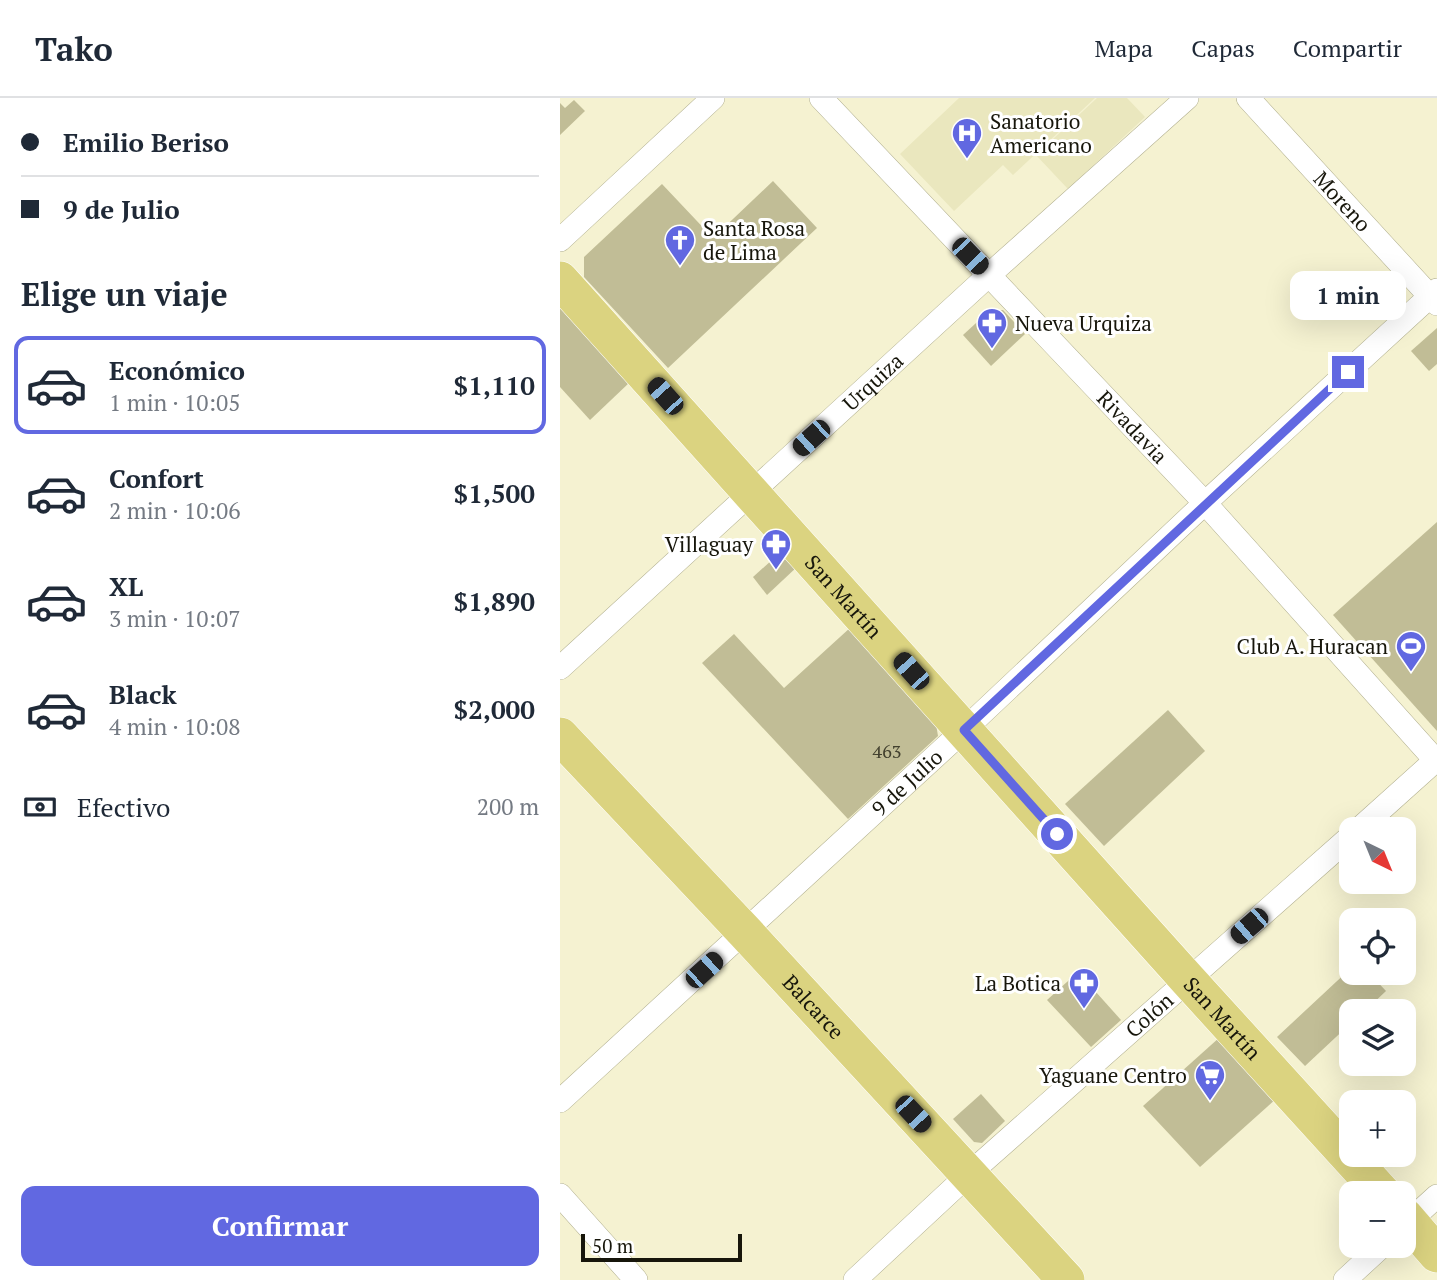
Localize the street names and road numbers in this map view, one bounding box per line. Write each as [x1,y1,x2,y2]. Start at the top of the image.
street label: Moreno [1308,165,1378,237]
street label: Urquiza [836,346,909,417]
street label: Rivadavia [1091,384,1174,470]
street label: San Martín [799,549,889,644]
street label: 9 de Julio [865,743,948,822]
street label: Balcarce [777,968,851,1045]
street label: San Martín [1178,971,1268,1066]
street label: Colón [1119,986,1179,1043]

